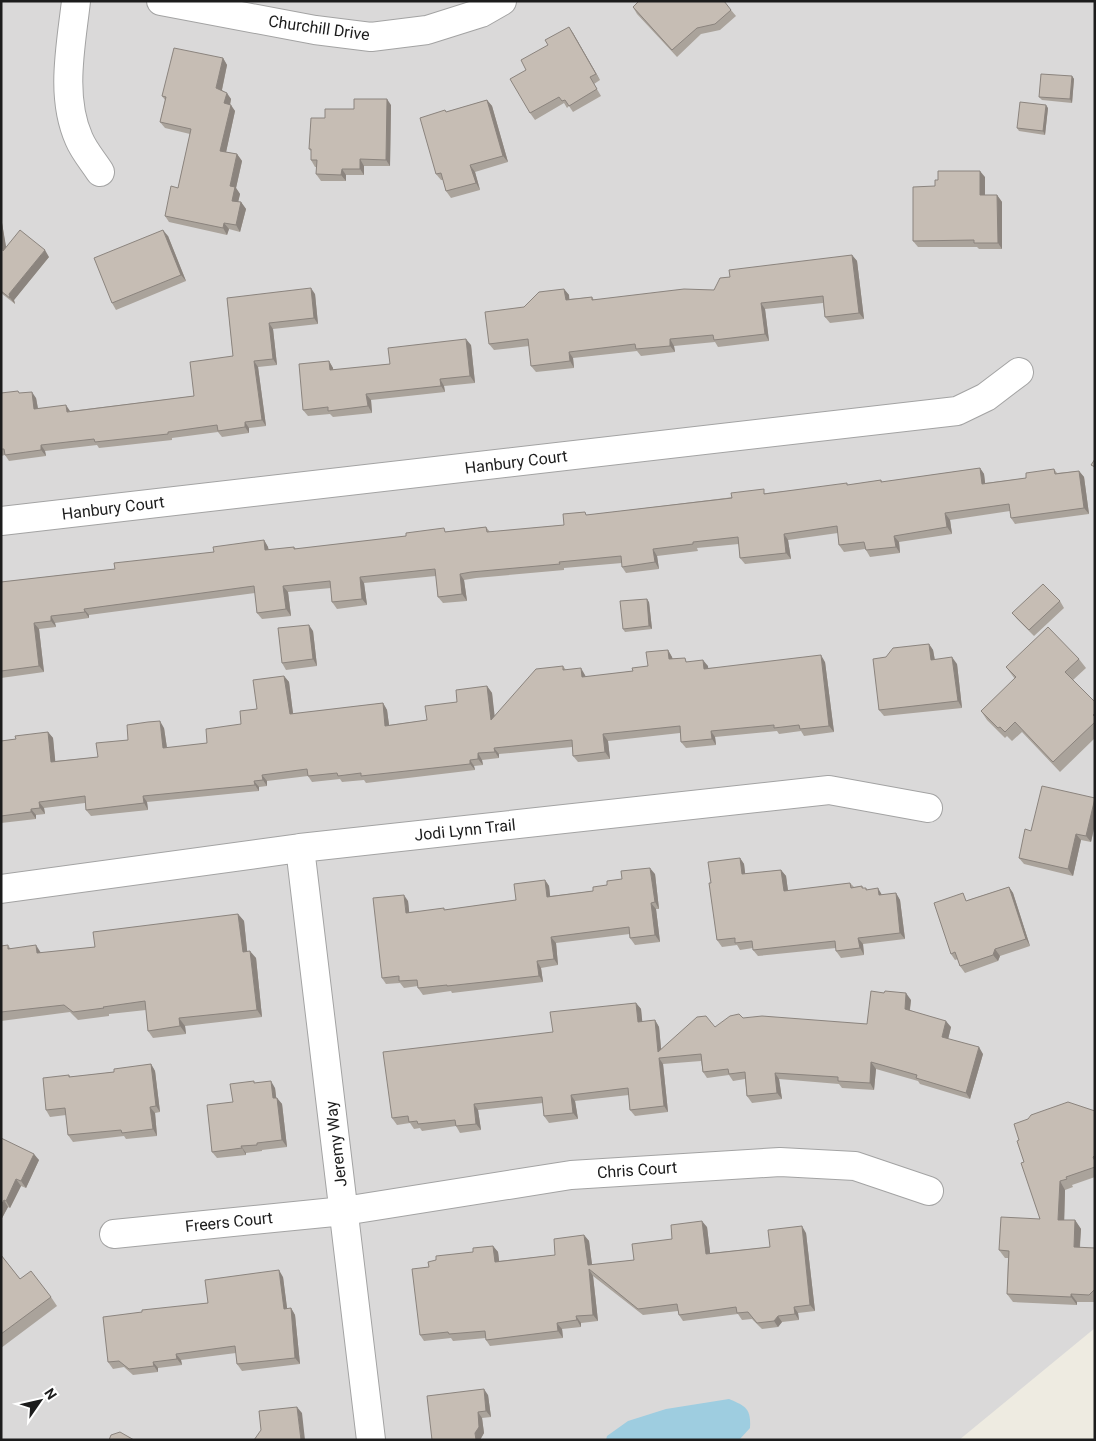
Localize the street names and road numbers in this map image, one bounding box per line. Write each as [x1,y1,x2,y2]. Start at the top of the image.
street label: Churchill Drive [267,11,371,45]
street label: Hanbury Court [464,446,568,478]
street label: Hanbury Court [61,492,165,524]
street label: Jodi Lynn Trail [413,815,517,845]
street label: Jeremy Way [321,1099,351,1188]
street label: Chris Court [596,1158,678,1182]
street label: Freers Court [184,1208,274,1236]

